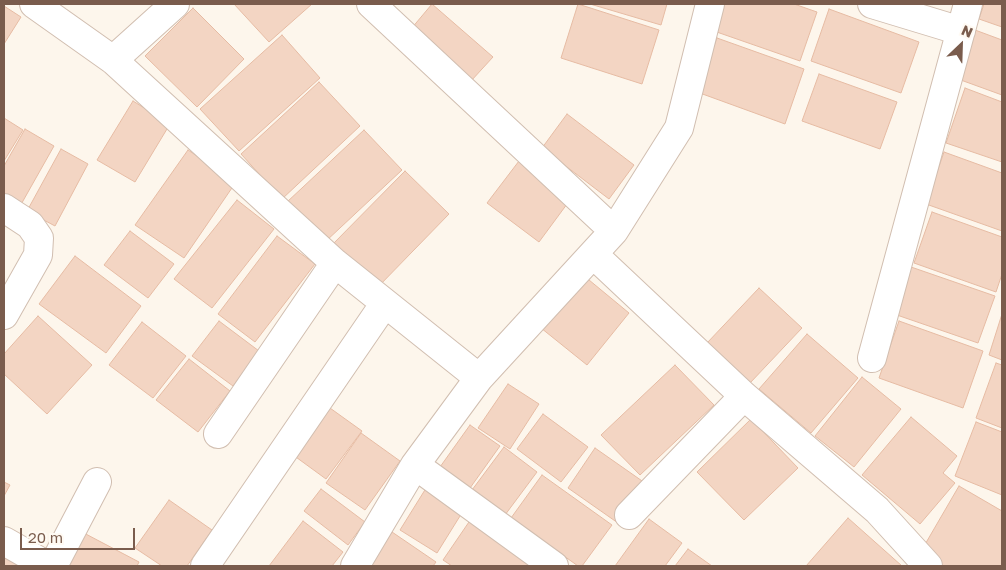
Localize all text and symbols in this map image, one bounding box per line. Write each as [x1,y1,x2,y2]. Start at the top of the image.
north arrow [936,20,986,70]
text: N [959,21,976,41]
scale bar [22,518,138,550]
text: 20 m [28,528,63,546]

